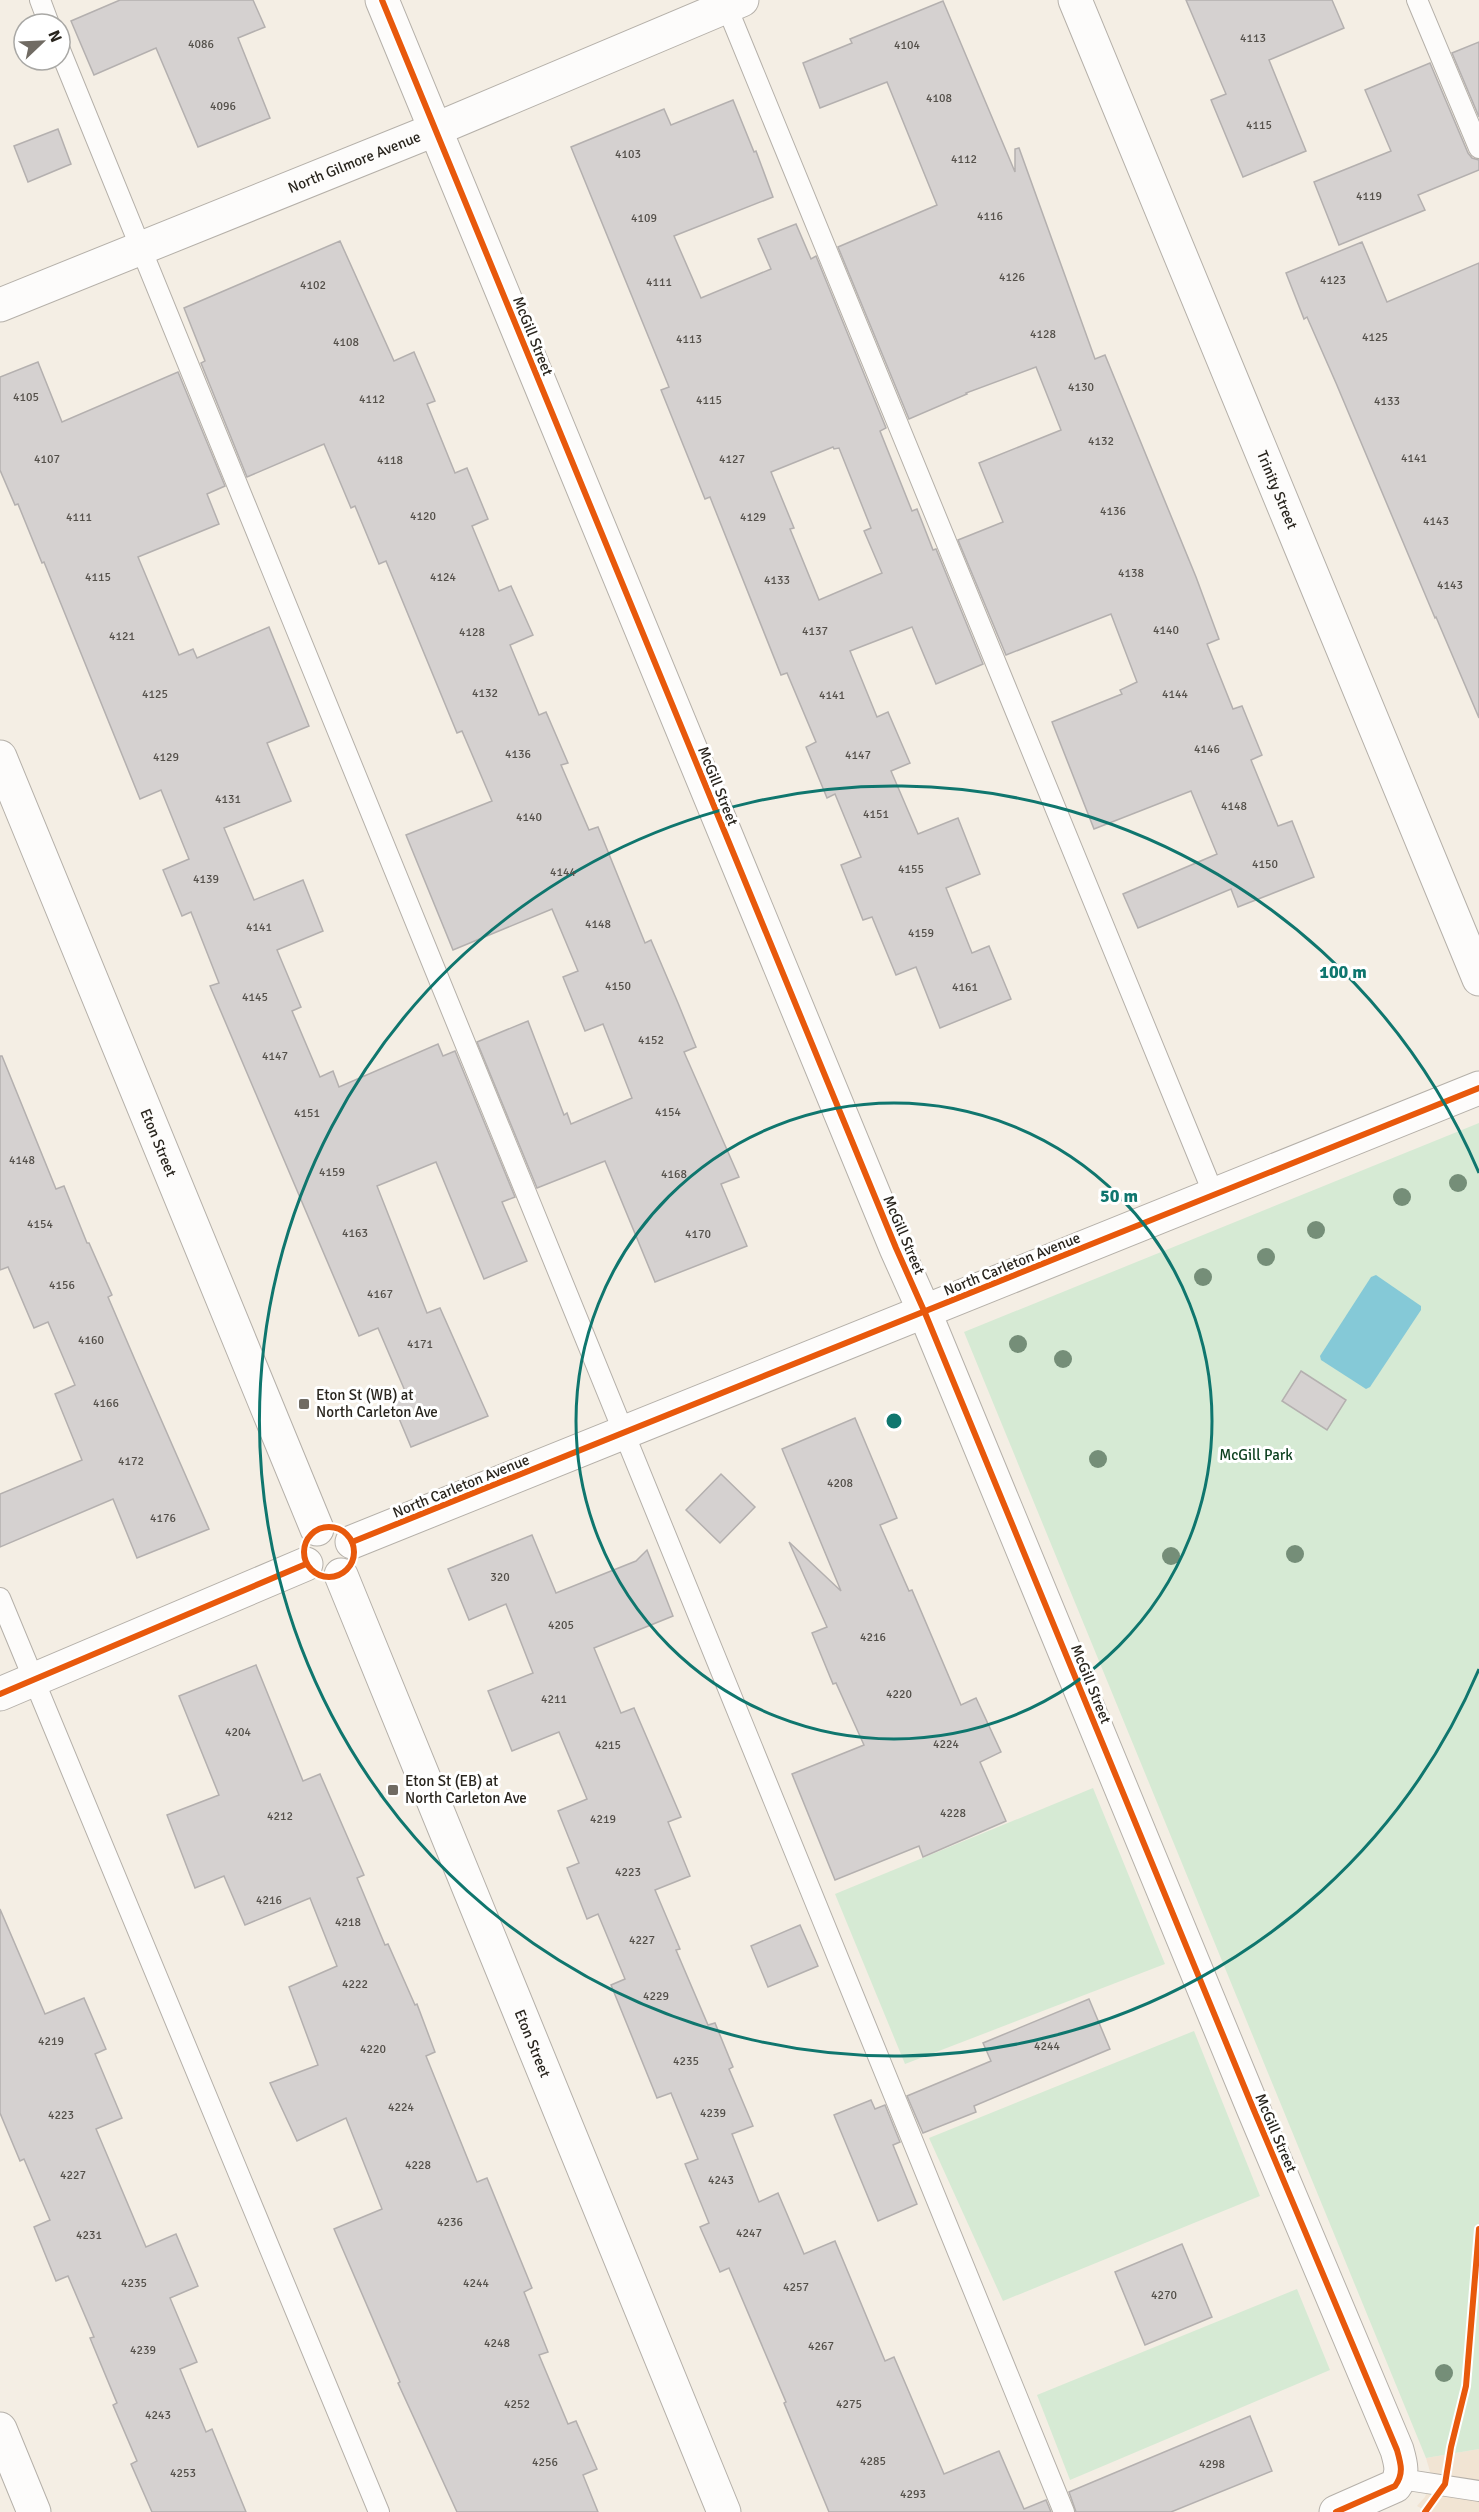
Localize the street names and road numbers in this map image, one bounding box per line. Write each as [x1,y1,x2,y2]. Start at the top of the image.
street label: North Gilmore Avenue [285,127,423,197]
street label: McGill Street [509,294,557,378]
street label: Trinity Street [1253,448,1301,532]
street label: McGill Street [694,744,742,828]
street label: Eton Street [136,1106,180,1179]
street label: McGill Street [879,1193,929,1277]
street label: North Carleton Avenue [941,1228,1083,1300]
street label: North Carleton Avenue [390,1450,532,1522]
street label: McGill Street [1067,1642,1115,1726]
street label: Eton Street [511,2007,554,2080]
street label: McGill Street [1251,2091,1301,2175]

